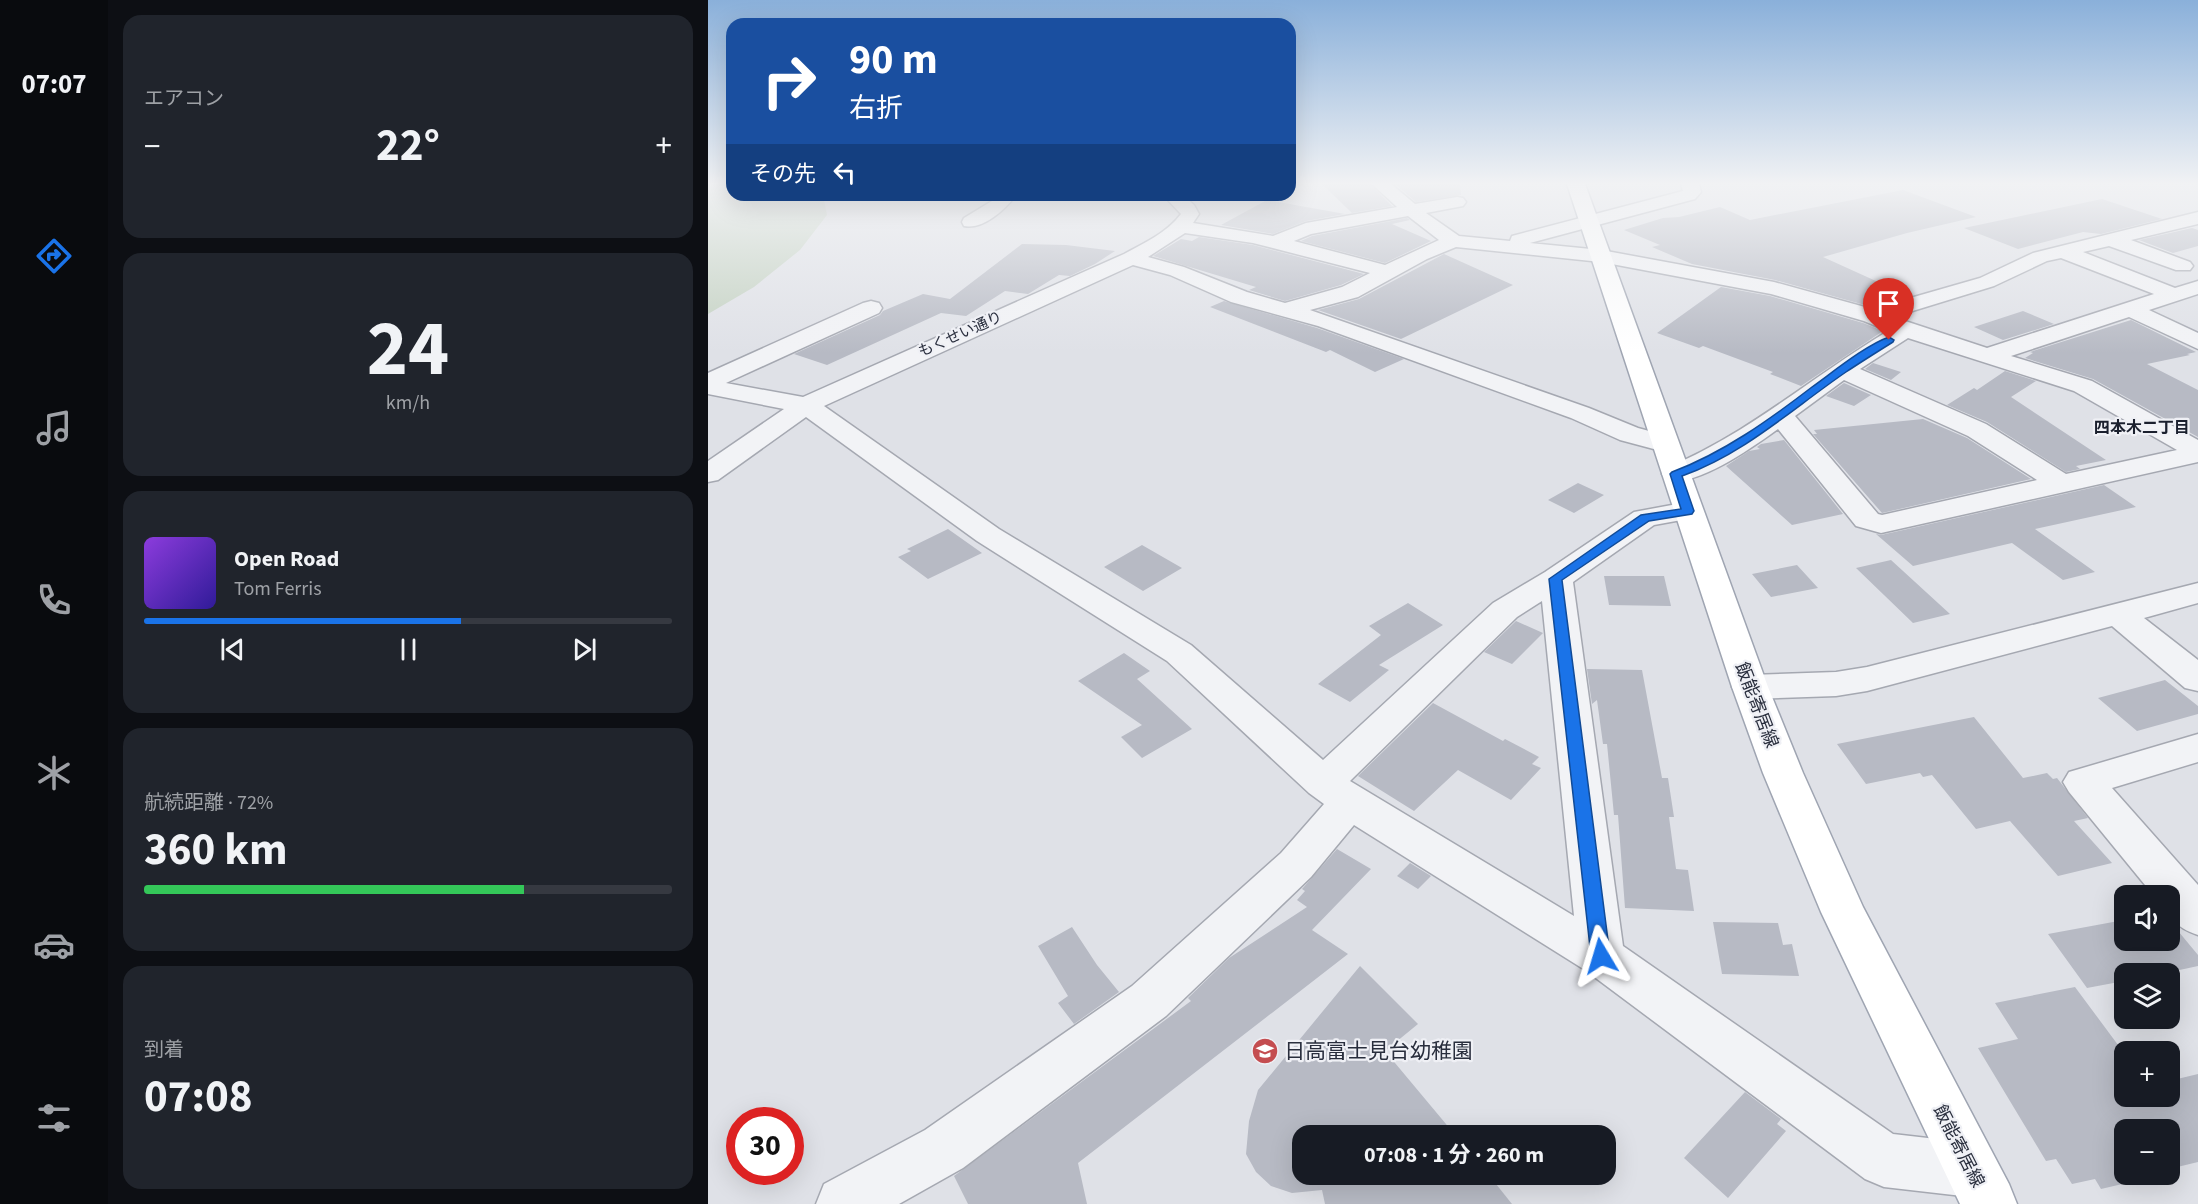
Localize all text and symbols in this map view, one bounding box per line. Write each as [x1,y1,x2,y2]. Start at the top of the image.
text: 90 m [849,30,938,90]
icon: right [750,42,828,120]
text: 07:07 [21,65,87,104]
text: エアコン [144,85,224,113]
text: 右折 [849,89,903,128]
text: 22° [376,114,440,178]
text: − [144,123,160,170]
text: + [656,123,672,170]
icon: left [828,156,861,189]
text: その先 [750,158,816,190]
icon: directions [33,235,75,277]
pin [1863,278,1914,340]
icon: arrive [1872,287,1905,320]
text: 24 [367,294,449,405]
street label: もくせい通り [915,307,1006,362]
text: km/h [386,389,430,417]
icon: music [33,407,75,449]
district label: 四本木二丁目 [2094,417,2190,439]
text: Open Road [234,543,339,575]
text: Tom Ferris [234,575,322,603]
icon: phone [33,579,75,621]
icon: previous [216,633,249,666]
icon: pause [392,633,425,666]
icon: next [568,633,601,666]
street label: 飯能寄居線 [1729,659,1784,752]
icon: climate [33,752,75,794]
text: 航続距離 · 72% [144,789,273,817]
text: 360 km [144,818,288,882]
map controls [2114,885,2180,1185]
button: sound [2114,885,2180,951]
icon: car [33,924,75,966]
position arrow [1569,924,1633,988]
button: layers [2114,963,2180,1029]
text: 到着 [144,1036,184,1064]
school or university icon: 日高富士見台幼稚園 [1250,1036,1280,1066]
place label: 日高富士見台幼稚園 [1284,1036,1473,1066]
button: + [2114,1041,2180,1107]
text: 07:08 [144,1065,253,1129]
icon: filters [33,1097,75,1139]
street label: 飯能寄居線 [1927,1100,1990,1192]
speed limit sign: 30 [726,1107,804,1185]
button: − [2114,1119,2180,1185]
text: 07:08 · 1 分 · 260 m [1364,1139,1544,1171]

